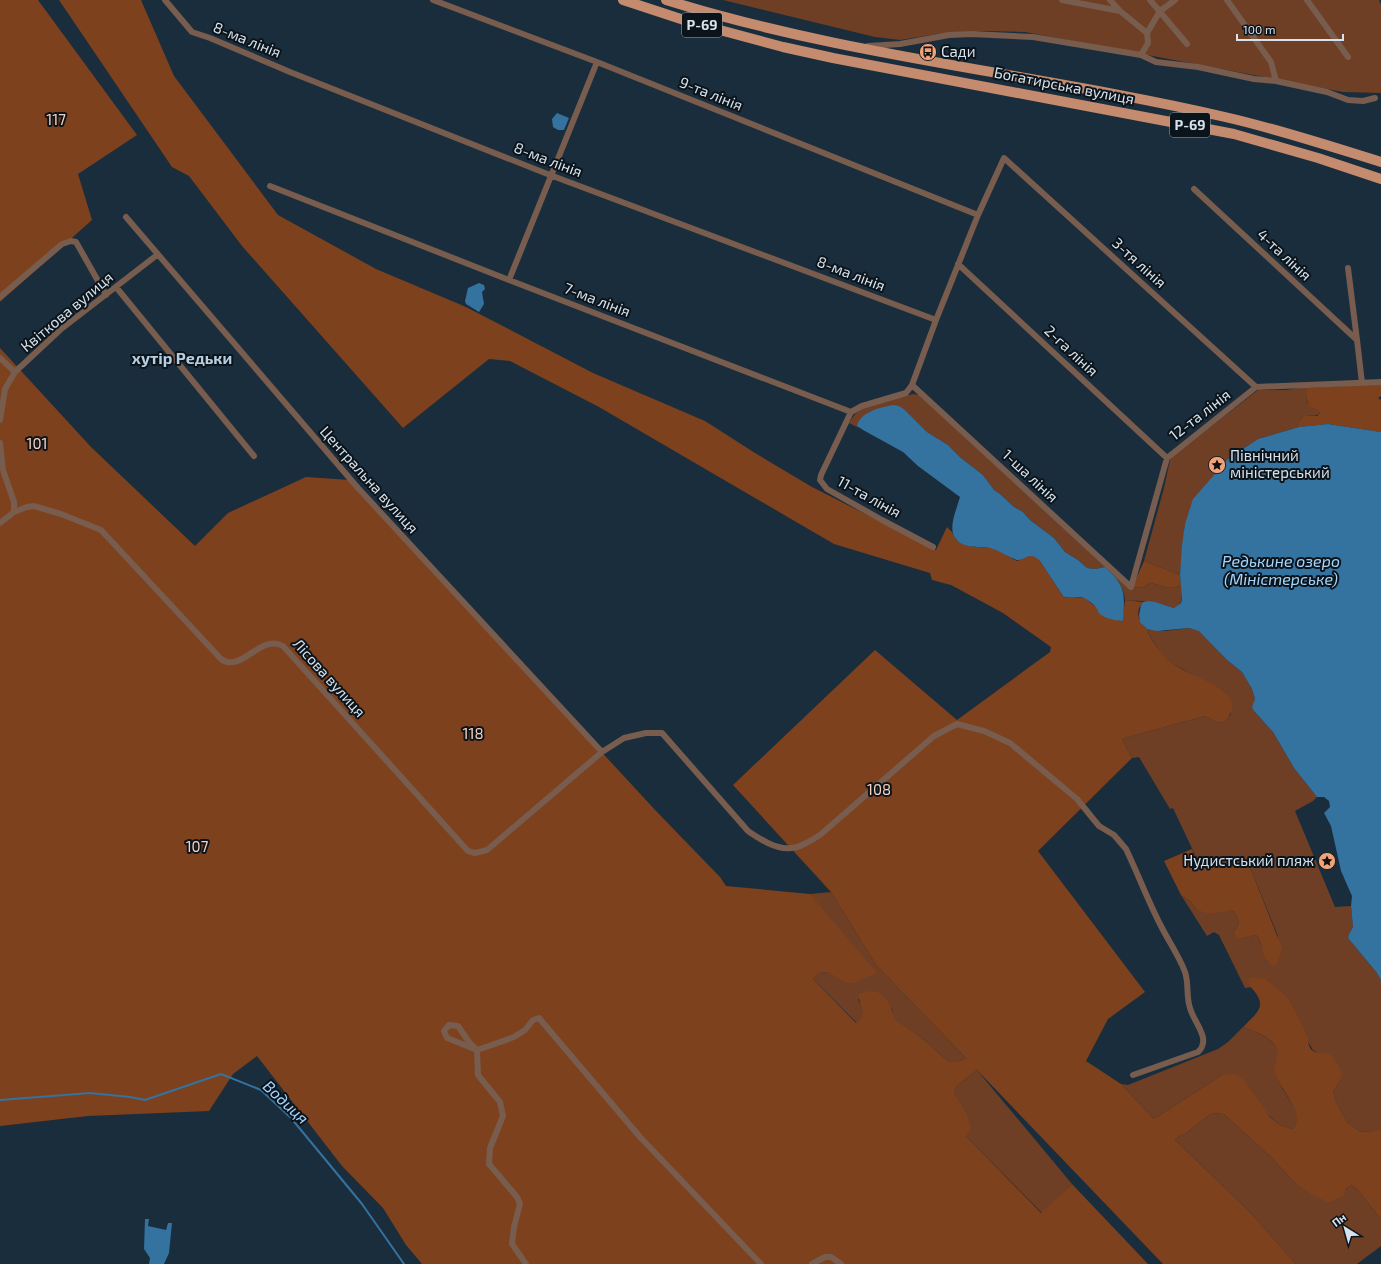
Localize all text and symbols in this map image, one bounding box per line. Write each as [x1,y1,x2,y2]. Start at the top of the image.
road number: Р-69 [682,13,722,37]
scale bar [1237,16,1343,42]
street label: 8-ма лінія [211,17,284,61]
text: 100 m [1243,22,1275,36]
bus stop icon: Сади [918,42,938,62]
place label: Сади [941,42,975,60]
street label: Богатирська вулиця [992,63,1136,108]
street label: 9-та лінія [677,72,746,114]
park label: 117 [46,110,66,128]
road number: Р-69 [1170,113,1210,137]
street label: 8-ма лінія [512,138,585,180]
street label: 4-та лінія [1254,225,1315,284]
street label: 3-тя лінія [1109,233,1170,291]
street label: 8-ма лінія [815,252,888,294]
street label: Квіткова вулиця [17,267,117,356]
street label: 7-ма лінія [562,278,633,320]
street label: 2-га лінія [1041,321,1102,380]
district label: хутір Редьки [132,348,232,367]
street label: 12-та лінія [1165,385,1233,444]
street label: Центральна вулиця [316,422,423,537]
park label: 101 [27,434,48,452]
street label: 1-ша лінія [999,445,1062,505]
place label: Північний міністерський [1230,446,1330,481]
place icon: Північний міністерський [1207,455,1227,475]
street label: 11-та лінія [835,471,904,521]
water label: Редькине озеро (Міністерське) [1222,551,1340,588]
street label: Лісова вулиця [289,634,370,721]
park label: 118 [462,724,484,742]
park label: 108 [867,780,891,798]
park label: 107 [186,837,209,855]
place label: Нудистський пляж [1183,851,1314,870]
place icon: Нудистський пляж [1317,851,1337,871]
water label: Водиця [260,1076,313,1127]
north arrow [1325,1208,1365,1248]
text: Пн [1329,1210,1348,1229]

